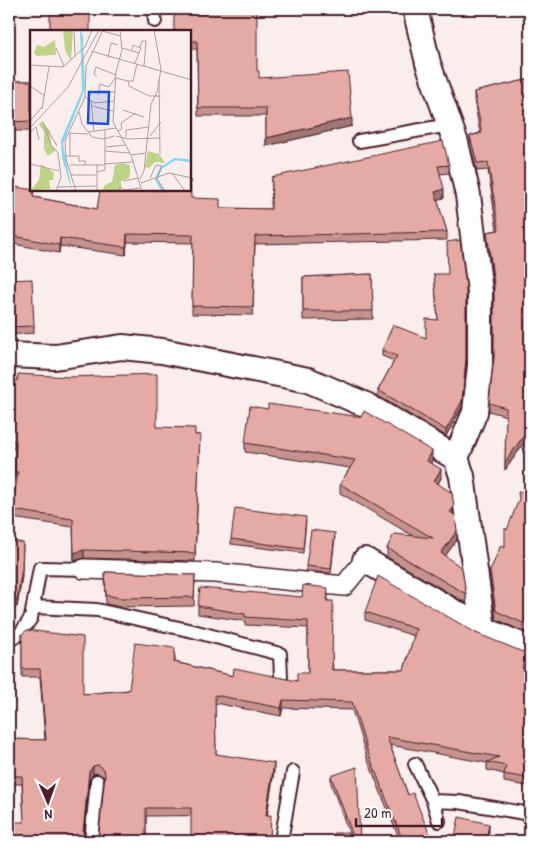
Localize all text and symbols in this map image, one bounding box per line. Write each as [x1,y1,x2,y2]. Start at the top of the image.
inset map [30,30,191,191]
north arrow [22,778,72,828]
scale bar [356,795,443,827]
text: 20 m [364,802,391,823]
text: N [44,806,53,825]

